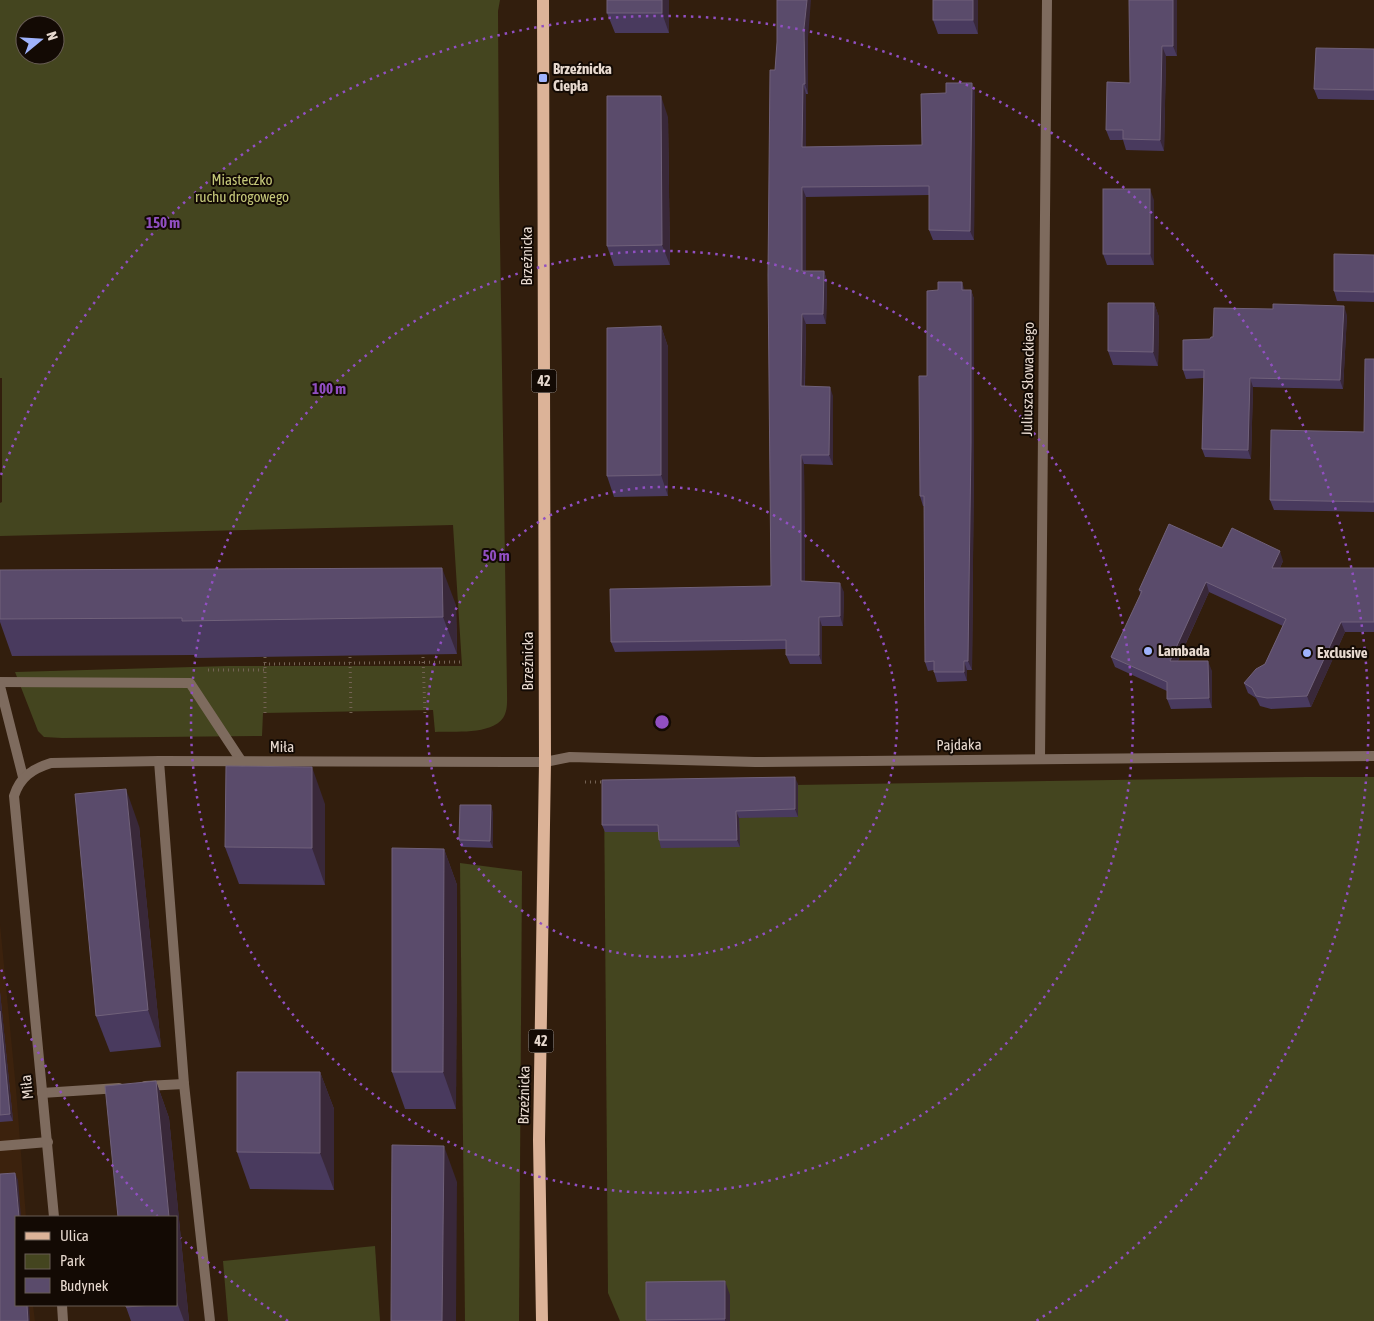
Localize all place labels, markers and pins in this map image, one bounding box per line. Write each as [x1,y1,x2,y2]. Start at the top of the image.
place label: Brzeźnicka Ciepła [553,60,612,94]
marker: Brzeźnicka Ciepła [537,72,549,84]
place label: Lambada [1158,642,1210,659]
place label: Exclusive [1317,644,1368,661]
marker: Lambada [1142,645,1154,657]
marker: Exclusive [1301,647,1313,659]
centre of rings [653,713,671,731]

